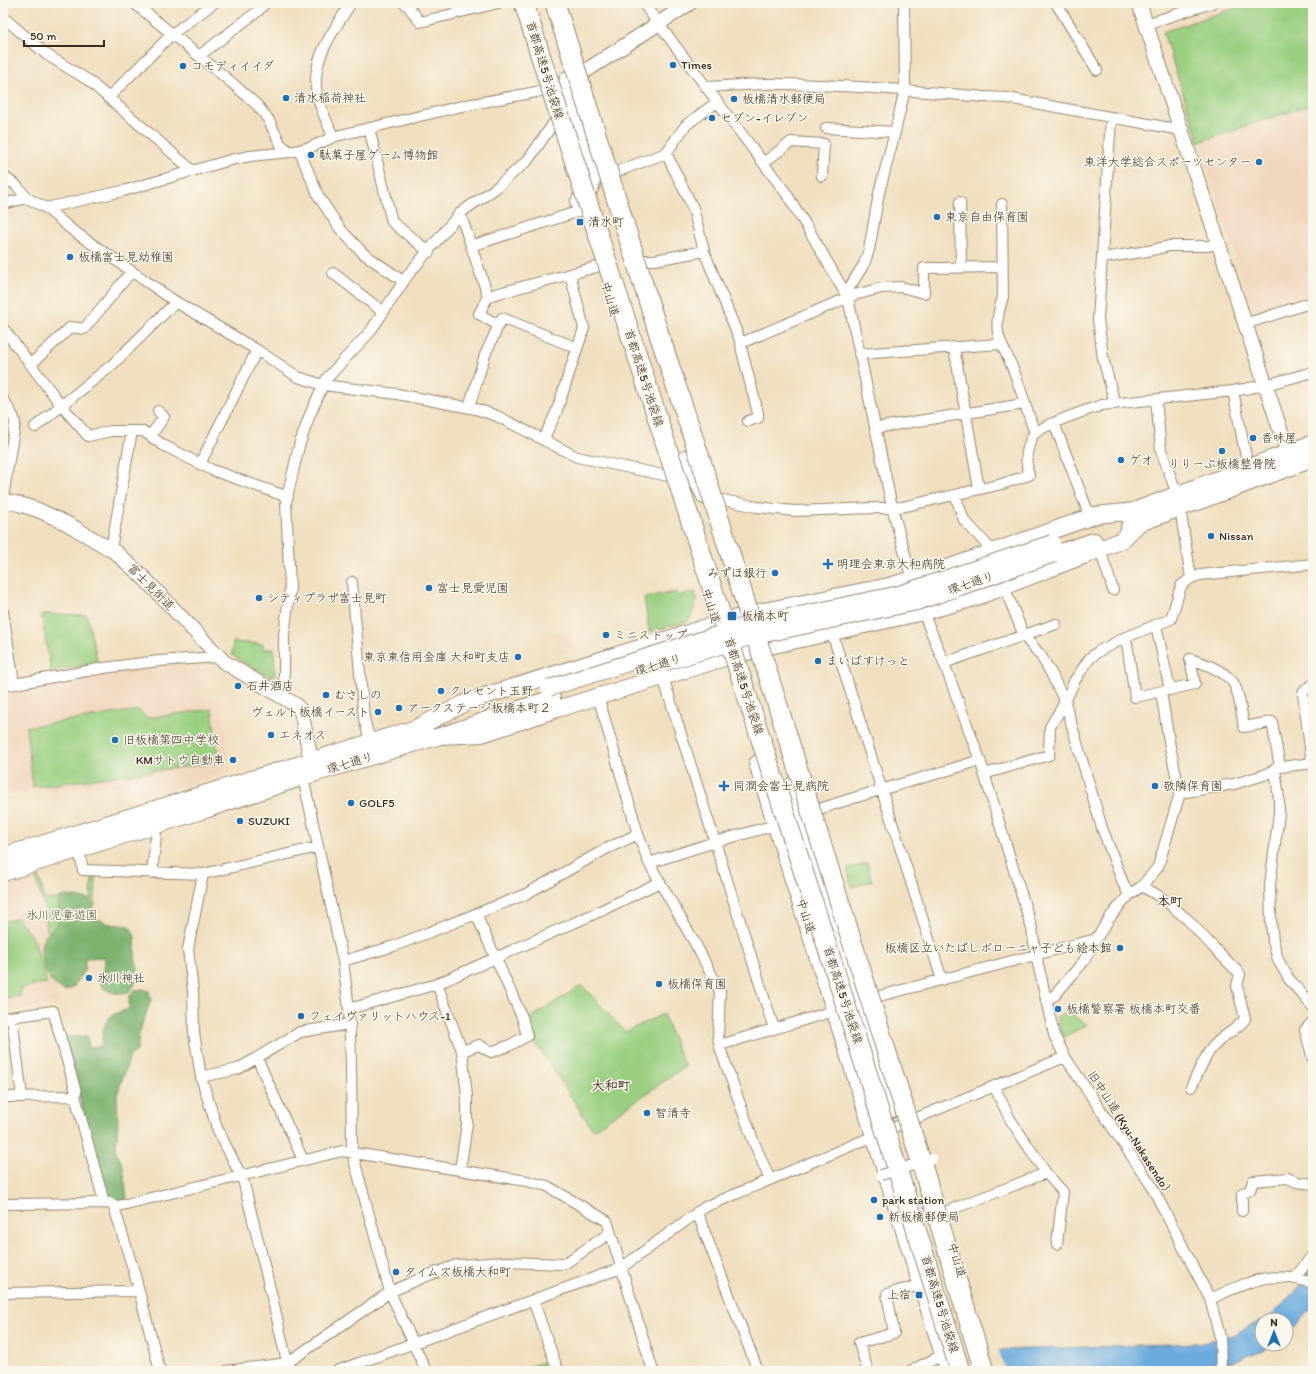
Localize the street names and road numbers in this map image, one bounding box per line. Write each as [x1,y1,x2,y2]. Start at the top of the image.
street label: 首都高速5号池袋線 [523,19,567,121]
street label: 中山道 [598,280,622,318]
street label: 首都高速5号池袋線 [622,327,666,429]
street label: 富士見街道 [125,561,177,613]
street label: 環七通り [946,569,996,597]
street label: 中山道 [699,587,723,625]
street label: 首都高速5号池袋線 [722,635,766,737]
street label: 環七通り [633,651,683,679]
street label: 環七通り [325,749,375,777]
street label: 中山道 [794,897,818,935]
street label: 首都高速5号池袋線 [821,944,865,1046]
street label: 旧中山道 (Kyu-Nakasendo） [1085,1068,1177,1200]
street label: 中山道 [945,1241,969,1279]
street label: 首都高速5号池袋線 [918,1253,962,1355]

